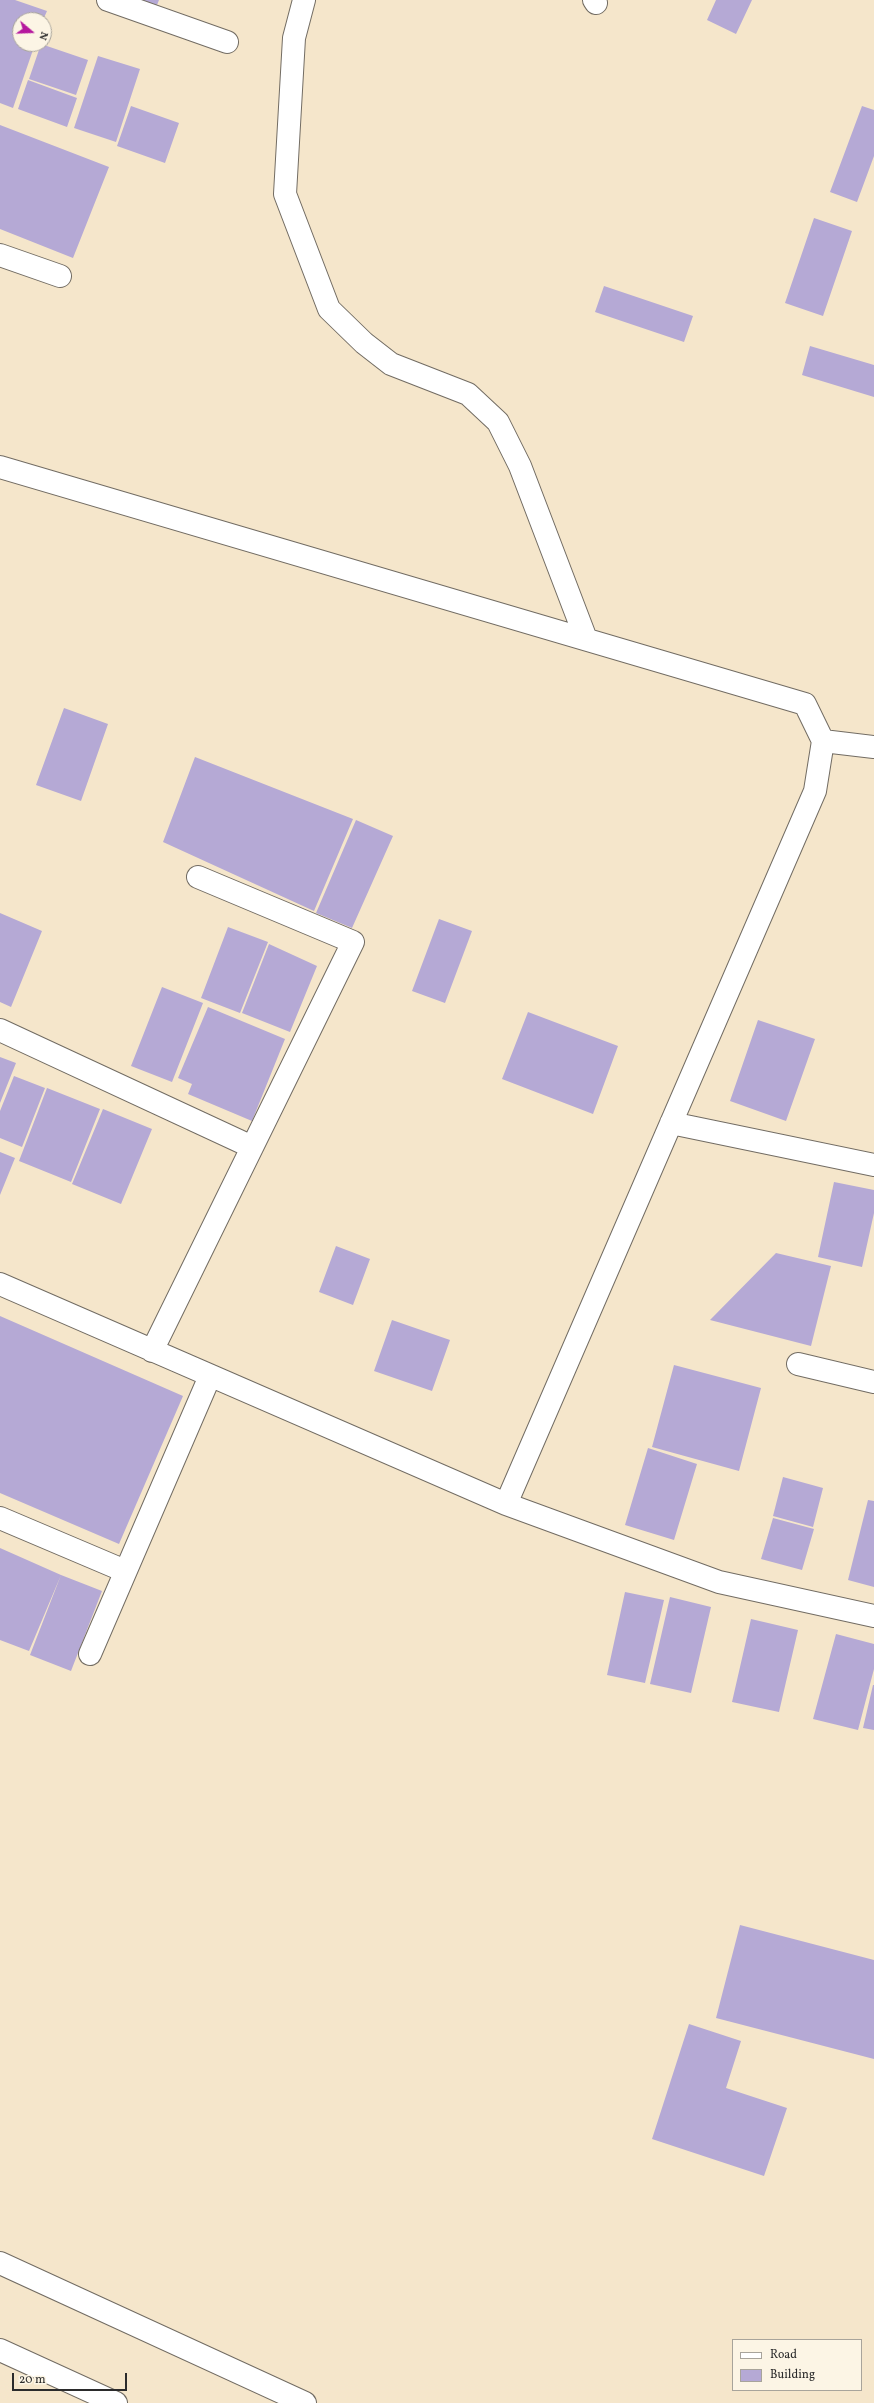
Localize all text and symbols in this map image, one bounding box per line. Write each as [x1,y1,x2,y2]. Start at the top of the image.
north arrow [12,12,52,52]
text: N [34,30,51,42]
legend [732,2339,862,2391]
text: Road [770,2347,797,2363]
scale bar [14,2365,129,2391]
text: Building [770,2367,815,2383]
text: 20 m [19,2372,46,2388]

